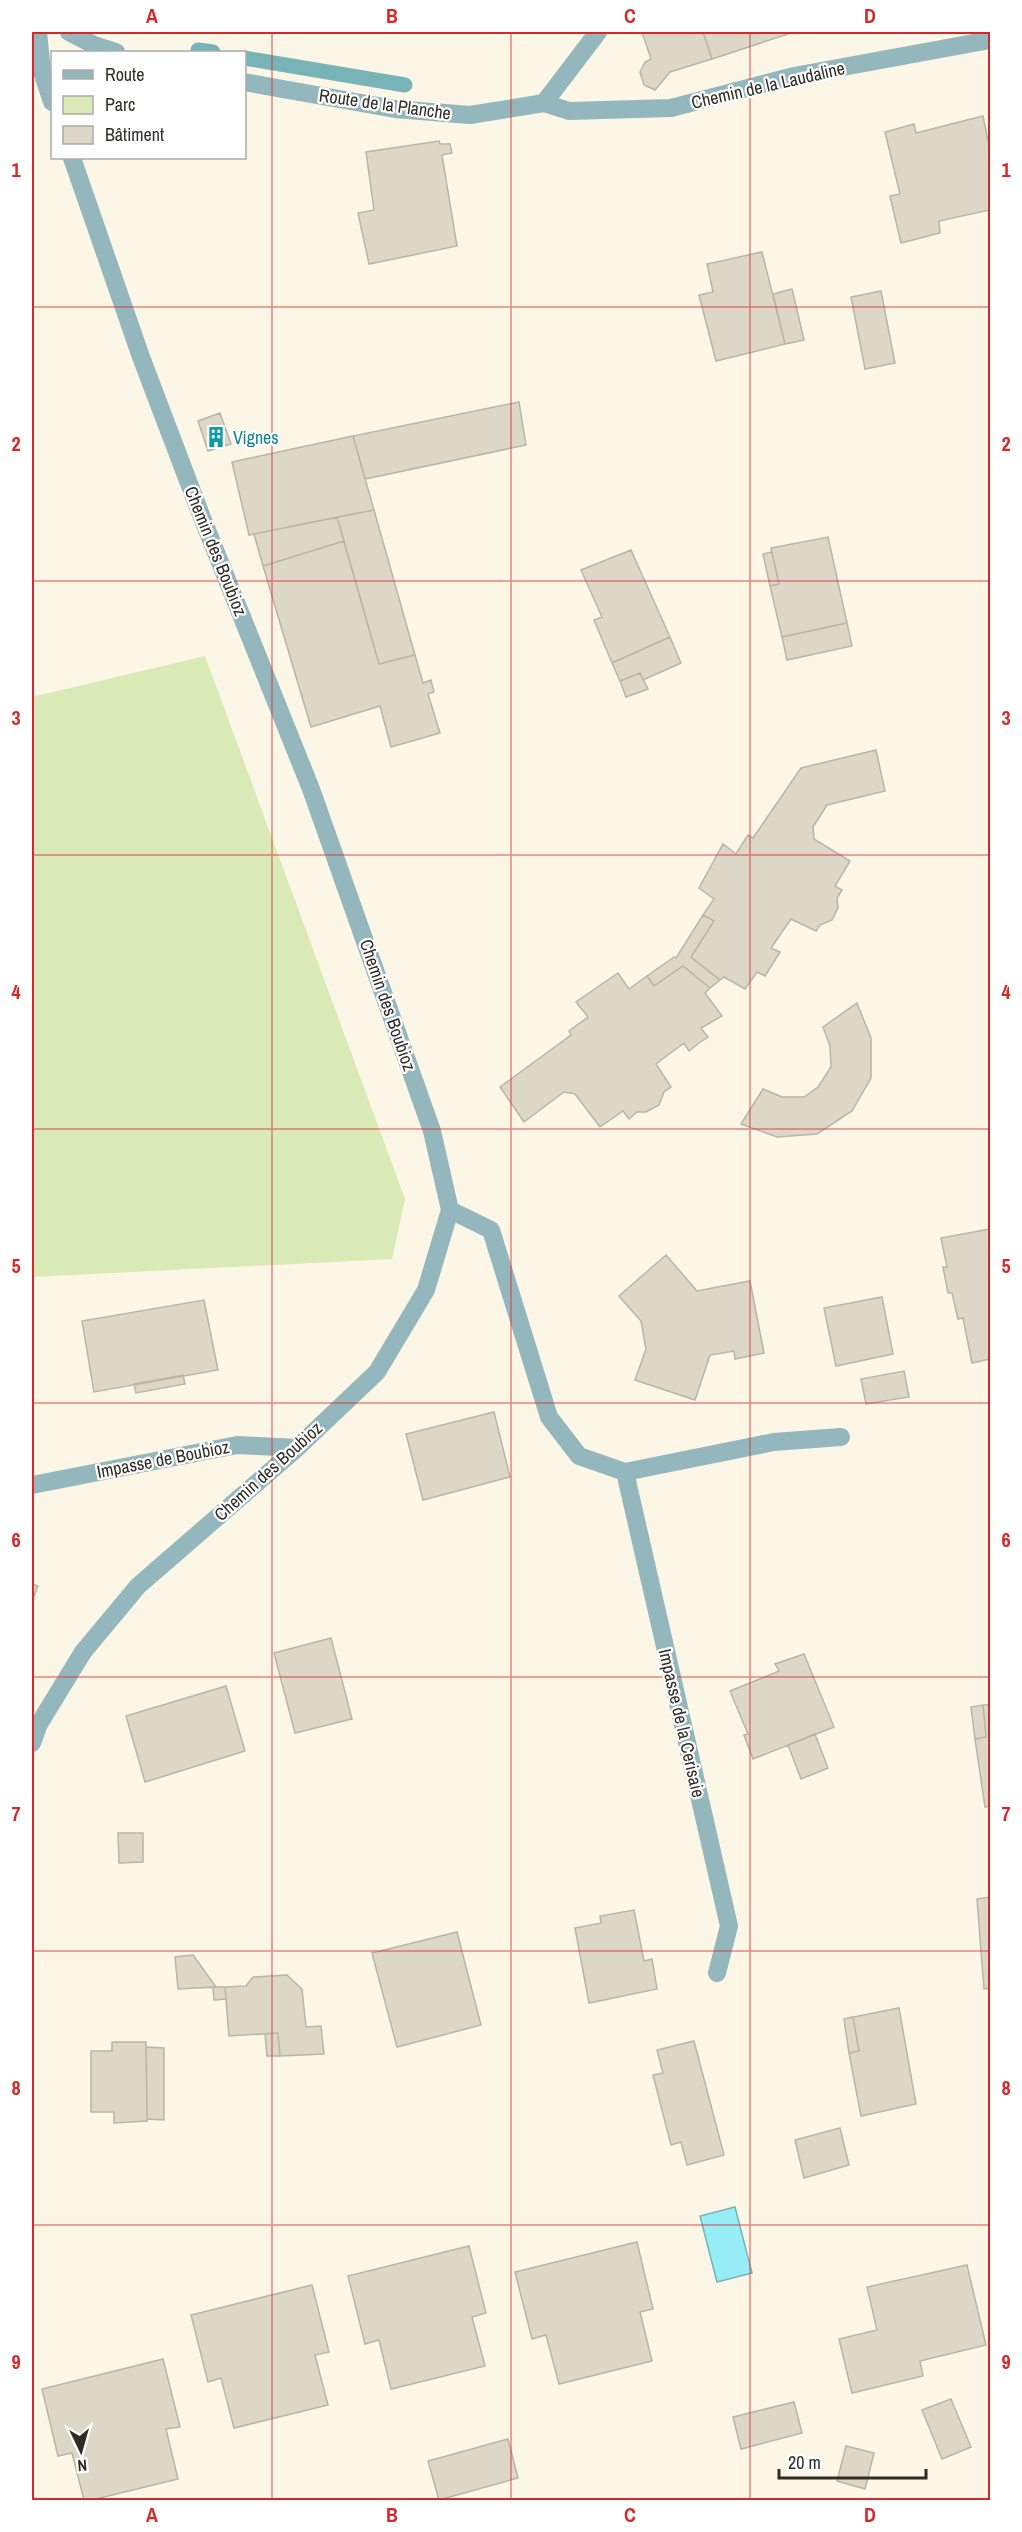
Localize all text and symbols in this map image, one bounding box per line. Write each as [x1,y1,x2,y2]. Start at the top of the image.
text: A [146,2,158,29]
text: B [386,2,398,29]
text: C [624,2,636,29]
text: D [864,2,876,29]
legend [51,51,246,159]
street label: Chemin de la Laudaline [689,55,847,115]
text: Route [105,62,144,87]
street label: Route de la Planche [317,82,453,126]
text: Parc [105,92,135,117]
text: Bâtiment [105,122,164,147]
text: 1 [11,156,21,183]
text: 1 [1001,156,1011,183]
building icon: Vignes [204,425,228,449]
place label: Vignes [233,425,279,450]
text: 2 [11,430,21,457]
text: 2 [1001,430,1011,457]
street label: Chemin des Boubioz [179,482,253,620]
text: 3 [11,704,21,731]
text: 3 [1001,704,1011,731]
street label: Chemin des Boubioz [354,936,422,1074]
text: 4 [11,978,21,1005]
text: 4 [1001,978,1011,1005]
text: 5 [11,1252,21,1279]
text: 5 [1001,1252,1011,1279]
street label: Chemin des Boubioz [208,1416,328,1526]
street label: Impasse de Boubioz [95,1434,231,1484]
text: 6 [11,1526,21,1553]
text: 6 [1001,1526,1011,1553]
street label: Impasse de la Cerisaie [653,1646,711,1800]
text: 7 [11,1800,21,1827]
text: 7 [1001,1800,1011,1827]
text: 8 [11,2074,21,2101]
text: 8 [1001,2074,1011,2101]
text: 9 [11,2348,21,2375]
text: 9 [1001,2348,1011,2375]
north arrow [51,2421,111,2481]
scale bar [779,2442,926,2480]
text: 20 m [788,2450,821,2475]
text: N [77,2455,88,2477]
text: A [146,2501,158,2528]
text: B [386,2501,398,2528]
text: C [624,2501,636,2528]
text: D [864,2501,876,2528]

